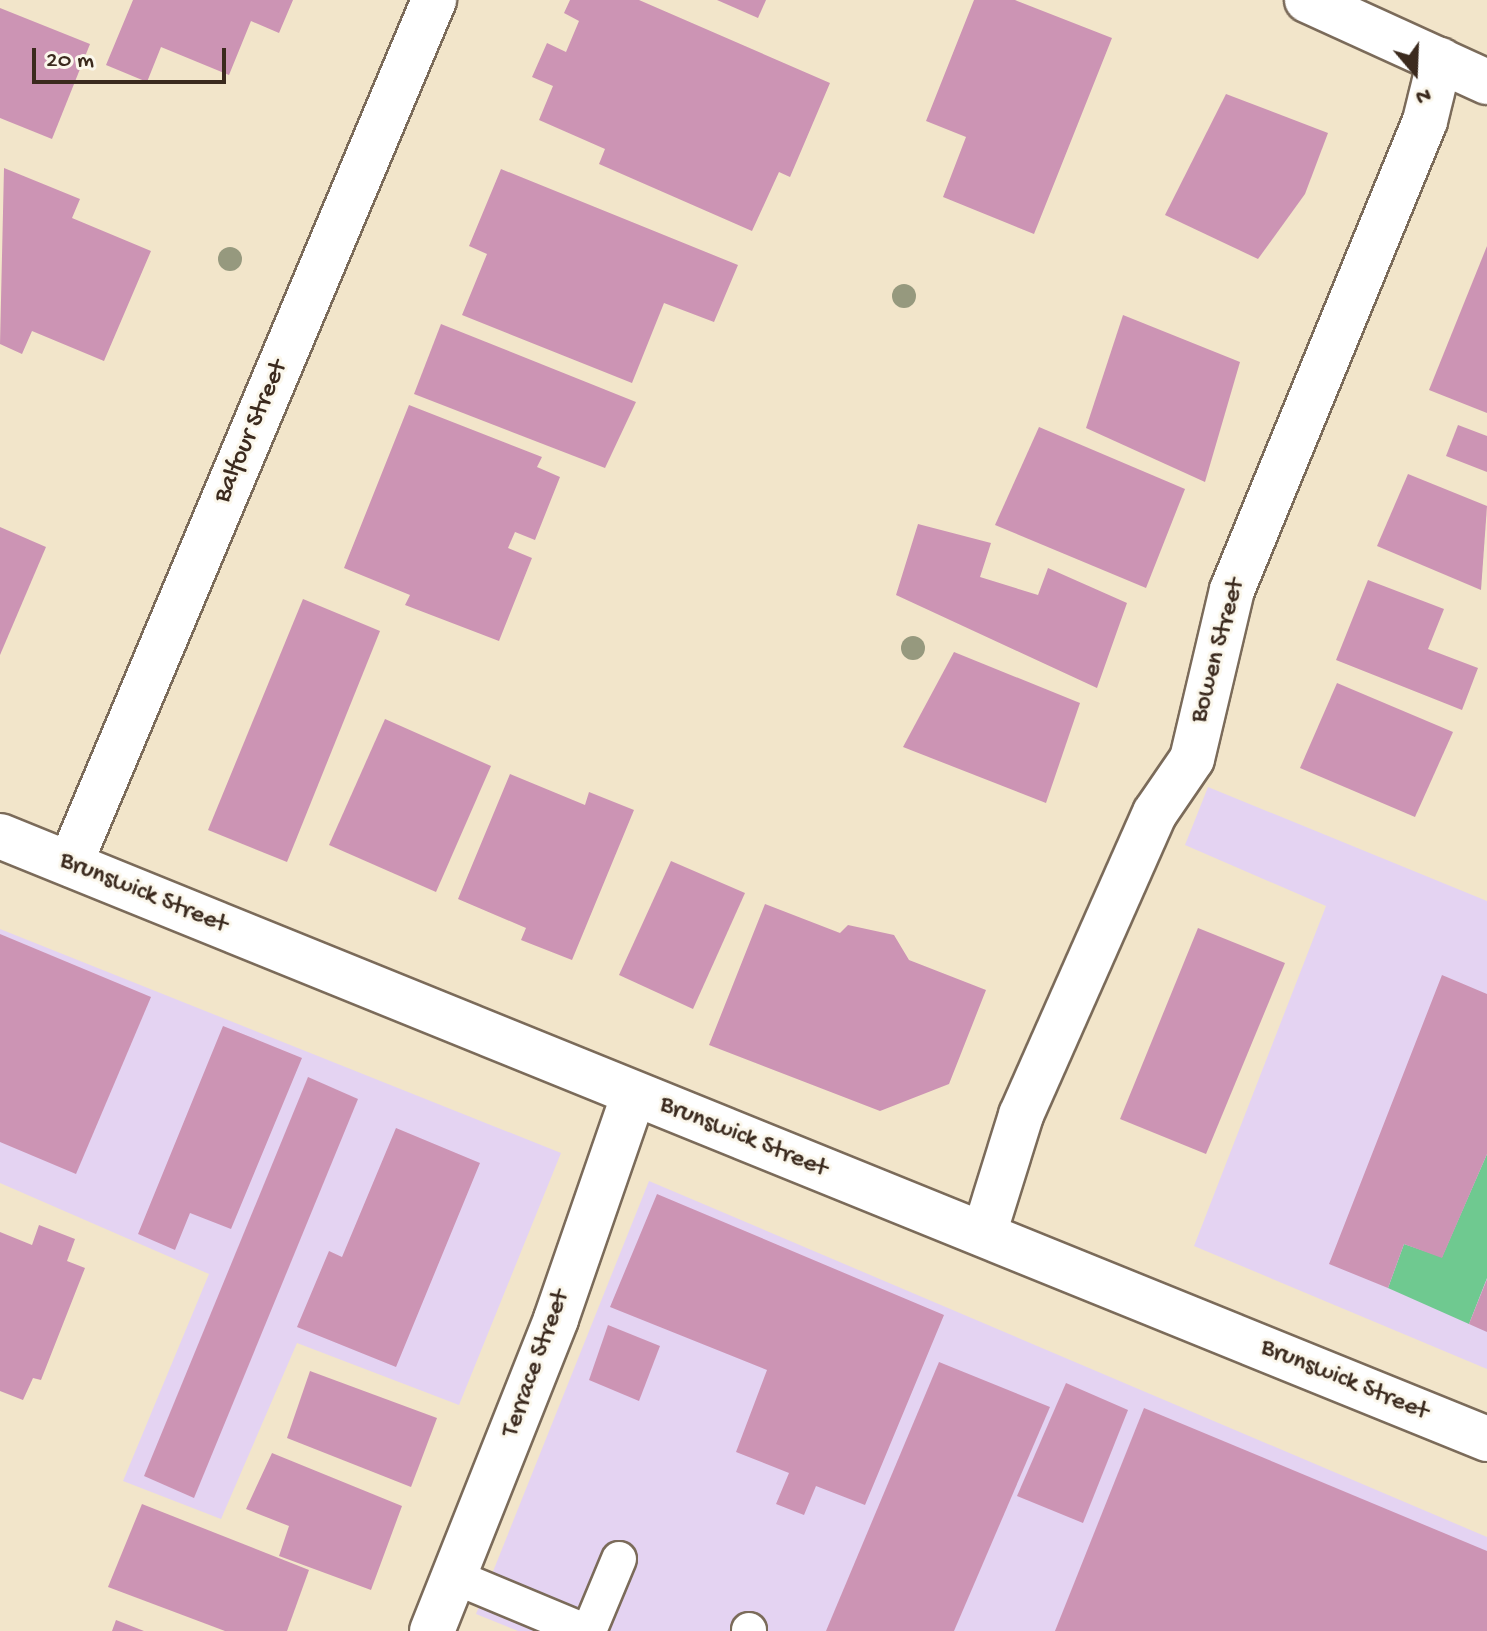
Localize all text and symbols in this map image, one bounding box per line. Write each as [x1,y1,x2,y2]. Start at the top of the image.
scale bar [36,32,230,82]
north arrow [1375,32,1455,112]
text: 20 m [46,47,94,76]
text: N [1412,80,1434,109]
street label: Balfour Street [208,356,296,508]
street label: Bowen Street [1185,575,1253,727]
street label: Brunswick Street [54,846,232,942]
street label: Brunswick Street [654,1090,832,1186]
street label: Terrace Street [496,1286,578,1442]
street label: Brunswick Street [1255,1333,1433,1429]

